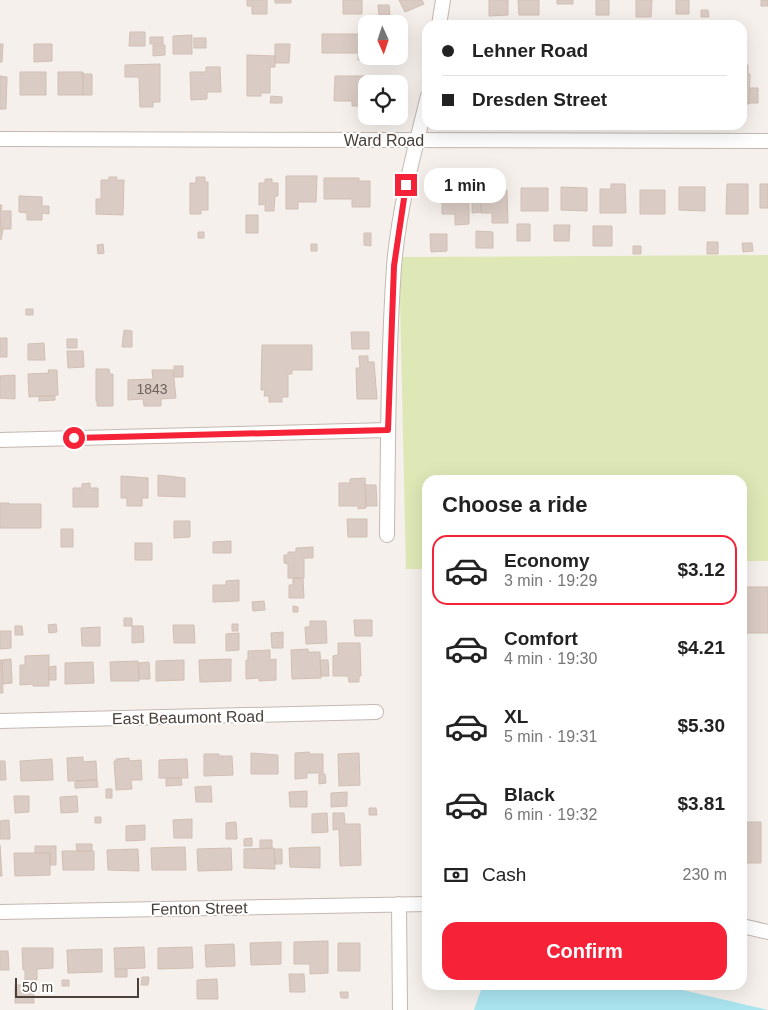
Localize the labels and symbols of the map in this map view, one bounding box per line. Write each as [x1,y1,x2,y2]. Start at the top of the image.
north arrow [358,15,408,65]
street label: Ward Road [344,132,424,149]
callout: 1 min [424,168,506,202]
route end [395,174,417,196]
house number: 1843 [136,381,168,397]
route start [63,427,85,449]
street label: East Beaumont Road [112,708,264,727]
street label: Fenton Street [150,899,248,918]
scale bar [15,975,139,998]

